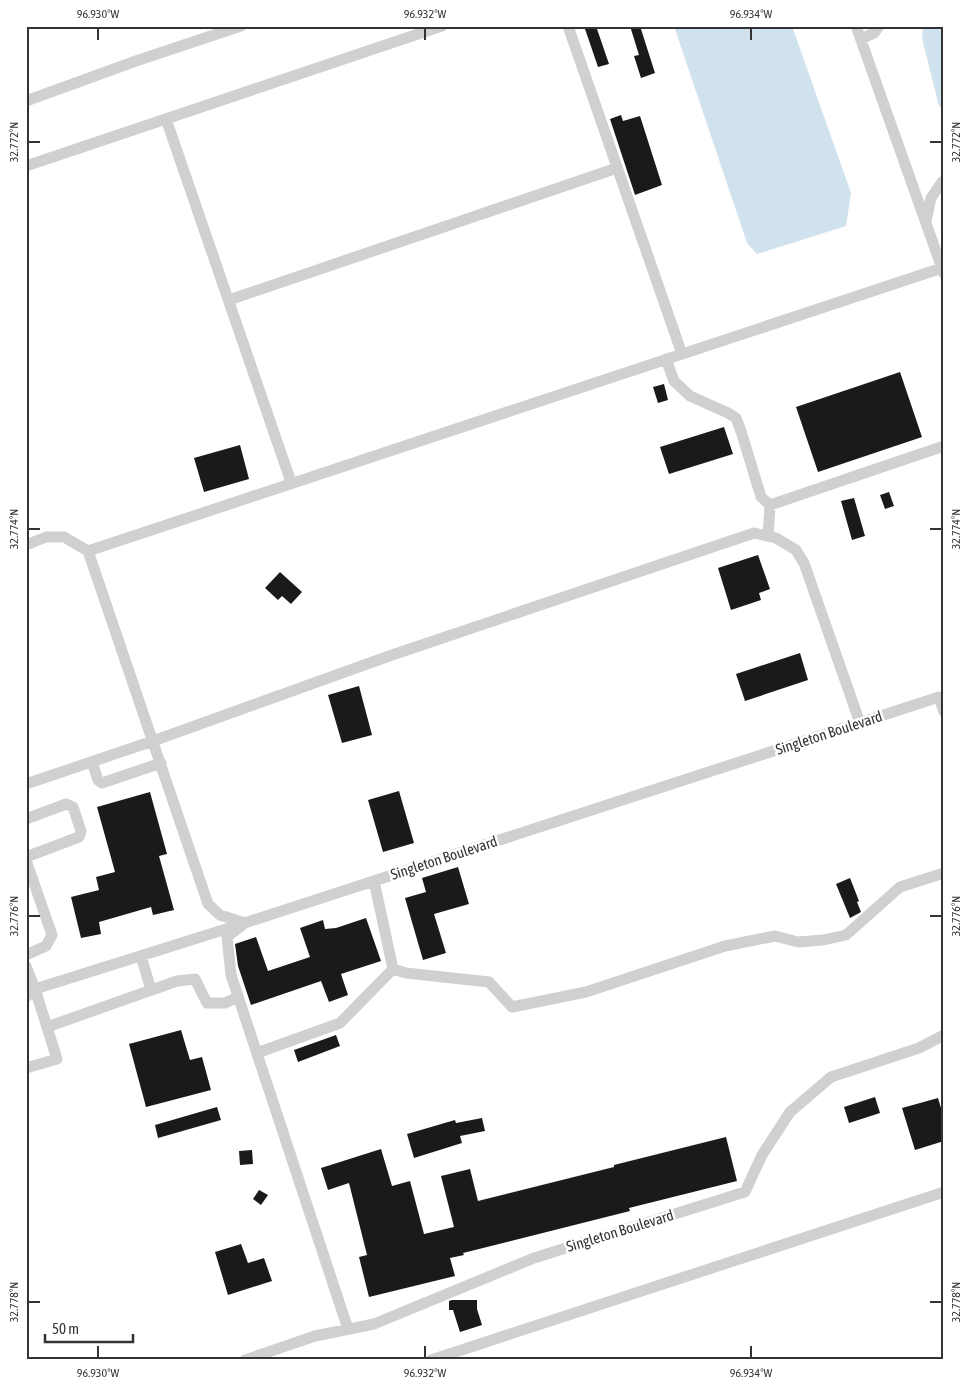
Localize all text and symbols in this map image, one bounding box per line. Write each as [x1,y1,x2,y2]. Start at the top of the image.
text: 96.930°W [77,7,119,21]
text: 96.932°W [404,7,446,21]
text: 96.934°W [730,7,772,21]
text: 32.772°N [7,122,21,162]
text: 32.772°N [949,122,963,162]
text: 32.774°N [7,509,21,549]
text: 32.774°N [949,509,963,549]
street label: Singleton Boulevard [773,707,884,758]
street label: Singleton Boulevard [388,832,499,883]
text: 32.776°N [7,896,21,936]
text: 32.776°N [949,896,963,936]
street label: Singleton Boulevard [564,1206,675,1255]
text: 32.778°N [7,1282,21,1322]
text: 32.778°N [949,1282,963,1322]
scale bar [45,1311,132,1343]
text: 50 m [52,1320,79,1337]
text: 96.930°W [77,1366,119,1380]
text: 96.932°W [404,1366,446,1380]
text: 96.934°W [730,1366,772,1380]

